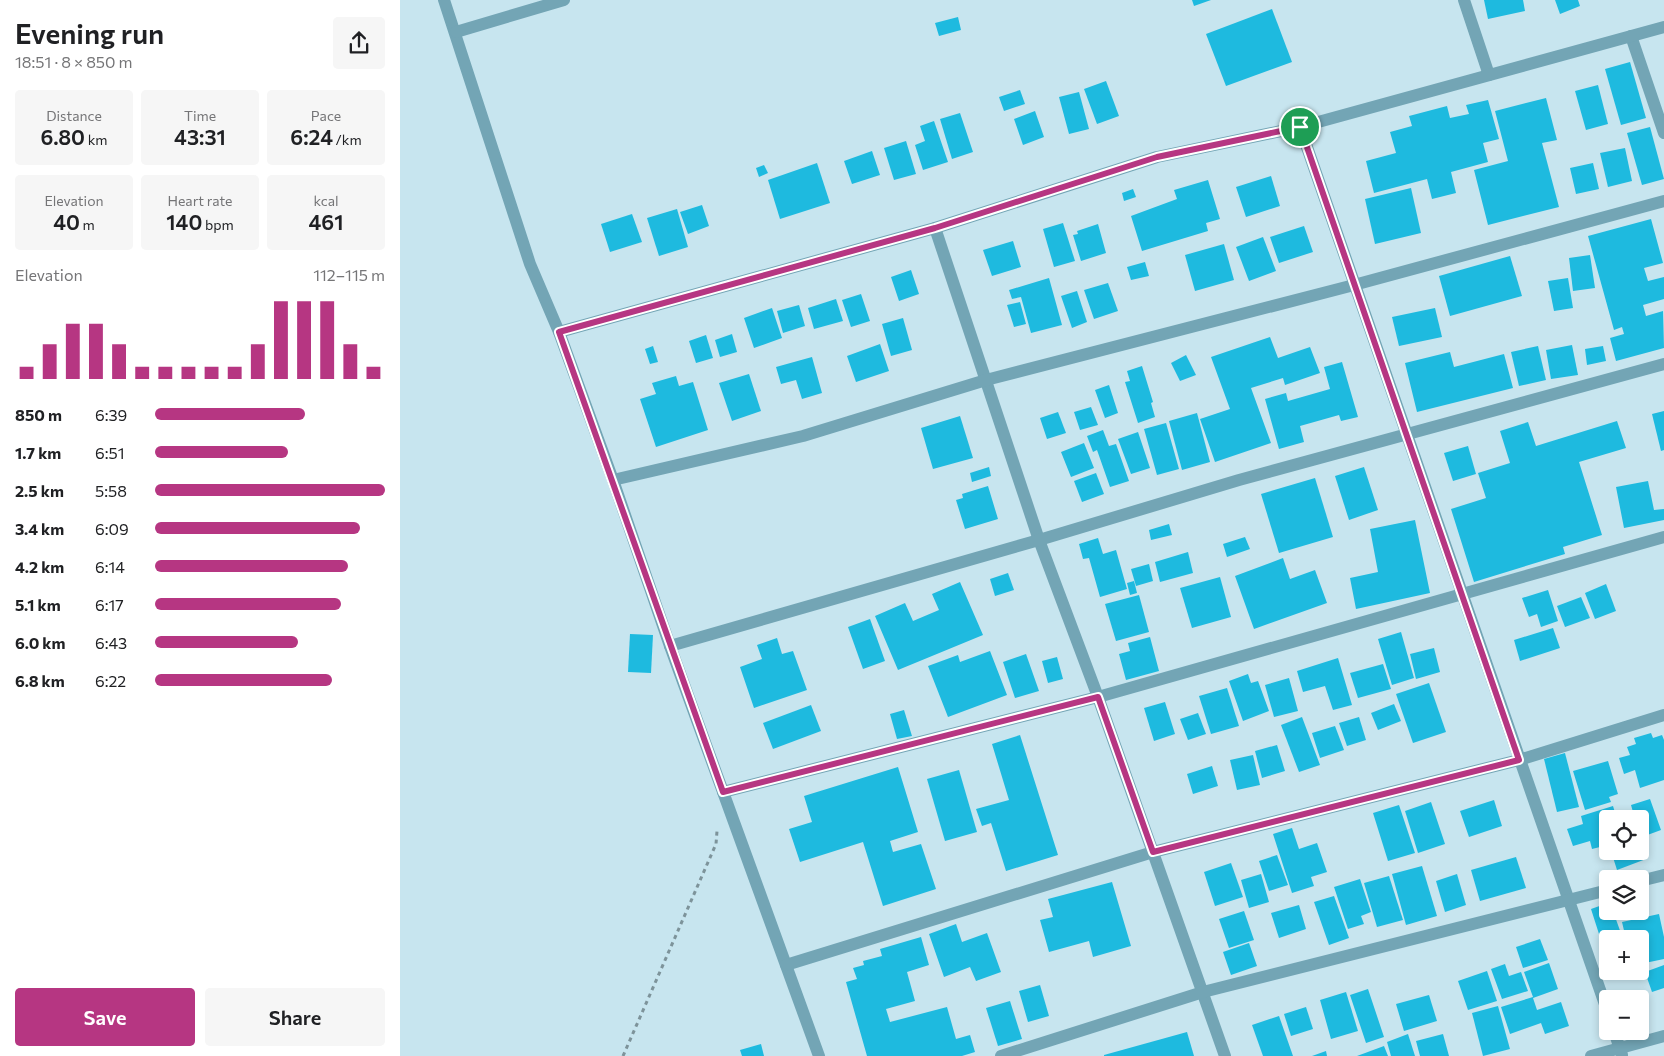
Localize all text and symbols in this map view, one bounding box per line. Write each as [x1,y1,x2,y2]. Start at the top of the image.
text: Evening run [15,16,164,50]
button: share [333,17,385,69]
text: 18:51 · 8 × 850 m [15,52,133,71]
pin [1279,106,1321,148]
text: Distance [46,107,102,124]
text: Time [184,107,216,124]
text: Pace [311,107,341,124]
icon: arrive [1286,113,1314,141]
text: 6.80 [41,124,85,149]
text: 43:31 [174,124,226,149]
text: 6:24 [290,124,333,149]
text: km [85,131,107,148]
text: /km [333,131,362,148]
text: Elevation [44,192,104,209]
text: Heart rate [167,192,233,209]
text: kcal [313,192,339,209]
text: 40 [53,209,80,234]
text: 140 [166,209,202,234]
text: 461 [308,209,344,234]
text: m [80,216,95,233]
text: bpm [202,216,234,233]
text: Elevation [15,265,83,284]
text: 112–115 m [313,265,385,284]
text: 850 m [15,405,62,424]
text: 6:39 [95,405,127,424]
text: 1.7 km [15,443,61,462]
text: 6:51 [95,443,125,462]
text: 2.5 km [15,481,64,500]
text: 5:58 [95,481,127,500]
text: 3.4 km [15,519,64,538]
text: 6:09 [95,519,129,538]
text: 4.2 km [15,557,64,576]
text: 6:14 [95,557,125,576]
text: 5.1 km [15,595,61,614]
text: 6:17 [95,595,124,614]
text: 6.0 km [15,633,66,652]
text: 6:43 [95,633,127,652]
text: 6.8 km [15,671,65,690]
text: 6:22 [95,671,126,690]
map controls [1599,810,1649,1040]
button: locate [1599,810,1649,860]
button: layers [1599,870,1649,920]
button: + [1599,930,1649,980]
button: Save [15,988,195,1046]
button: Share [205,988,385,1046]
button: − [1599,990,1649,1040]

